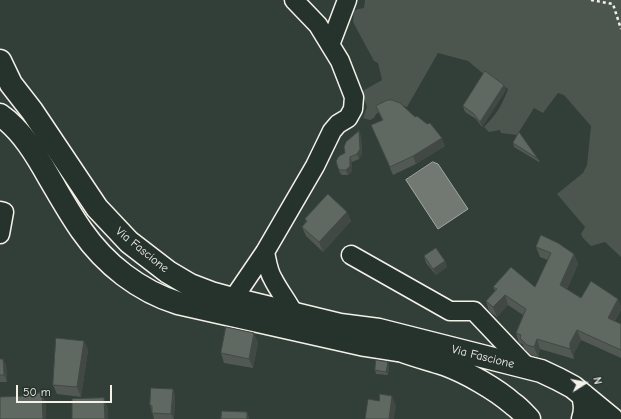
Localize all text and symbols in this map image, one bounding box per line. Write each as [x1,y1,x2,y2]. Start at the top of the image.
street label: Via Fascione [113,224,171,276]
street label: Via Fascione [450,342,516,372]
north arrow [565,363,605,403]
text: N [590,376,604,385]
scale bar [18,377,114,403]
text: 50 m [23,385,51,399]

